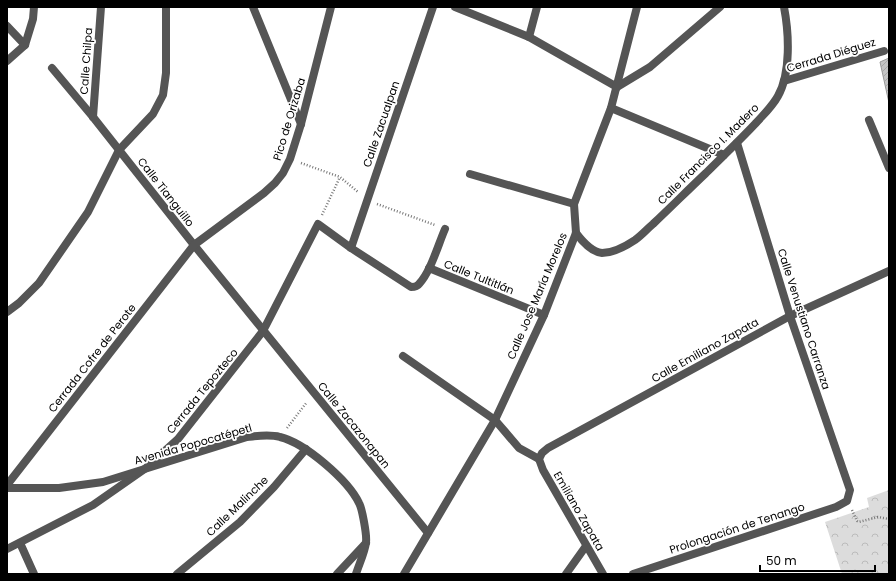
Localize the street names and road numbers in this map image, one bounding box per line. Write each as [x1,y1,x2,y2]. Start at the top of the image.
street label: Calle Chilpa [76,27,96,95]
street label: Cerrada Diéguez [784,34,878,76]
street label: Pico de Orizaba [269,76,309,162]
street label: Calle Zacualpan [359,79,403,169]
street label: Calle Francisco I. Madero [654,100,762,208]
street label: Calle Tianguillo [134,154,198,230]
street label: Calle Jose María Morelos [503,230,571,362]
street label: Calle Venustiano Carranza [774,246,834,392]
street label: Calle Tultitlán [441,256,517,298]
street label: Cerrada Cofre de Perote [44,300,140,416]
street label: Calle Emiliano Zapata [648,314,762,386]
street label: Cerrada Tepozteco [163,345,241,437]
street label: Calle Zacazonapan [314,378,394,472]
street label: Avenida Popocatépetl [132,420,254,468]
street label: Emiliano Zapata [550,468,608,554]
street label: Calle Malinche [202,472,272,540]
street label: Prolongación de Tenango [667,499,807,557]

